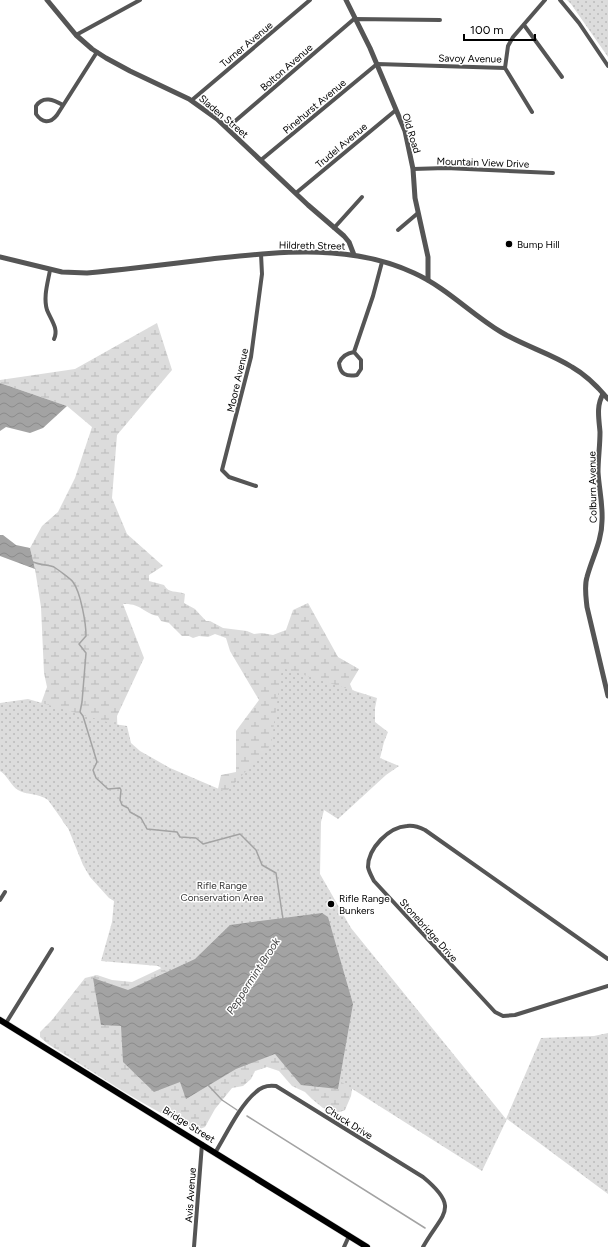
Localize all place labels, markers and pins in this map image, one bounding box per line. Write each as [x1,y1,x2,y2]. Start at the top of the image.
place label: Bump Hill [517,238,560,251]
marker: Bump Hill [504,239,514,249]
place label: Rifle Range Bunkers [339,892,390,917]
marker: Rifle Range Bunkers [326,899,336,909]

